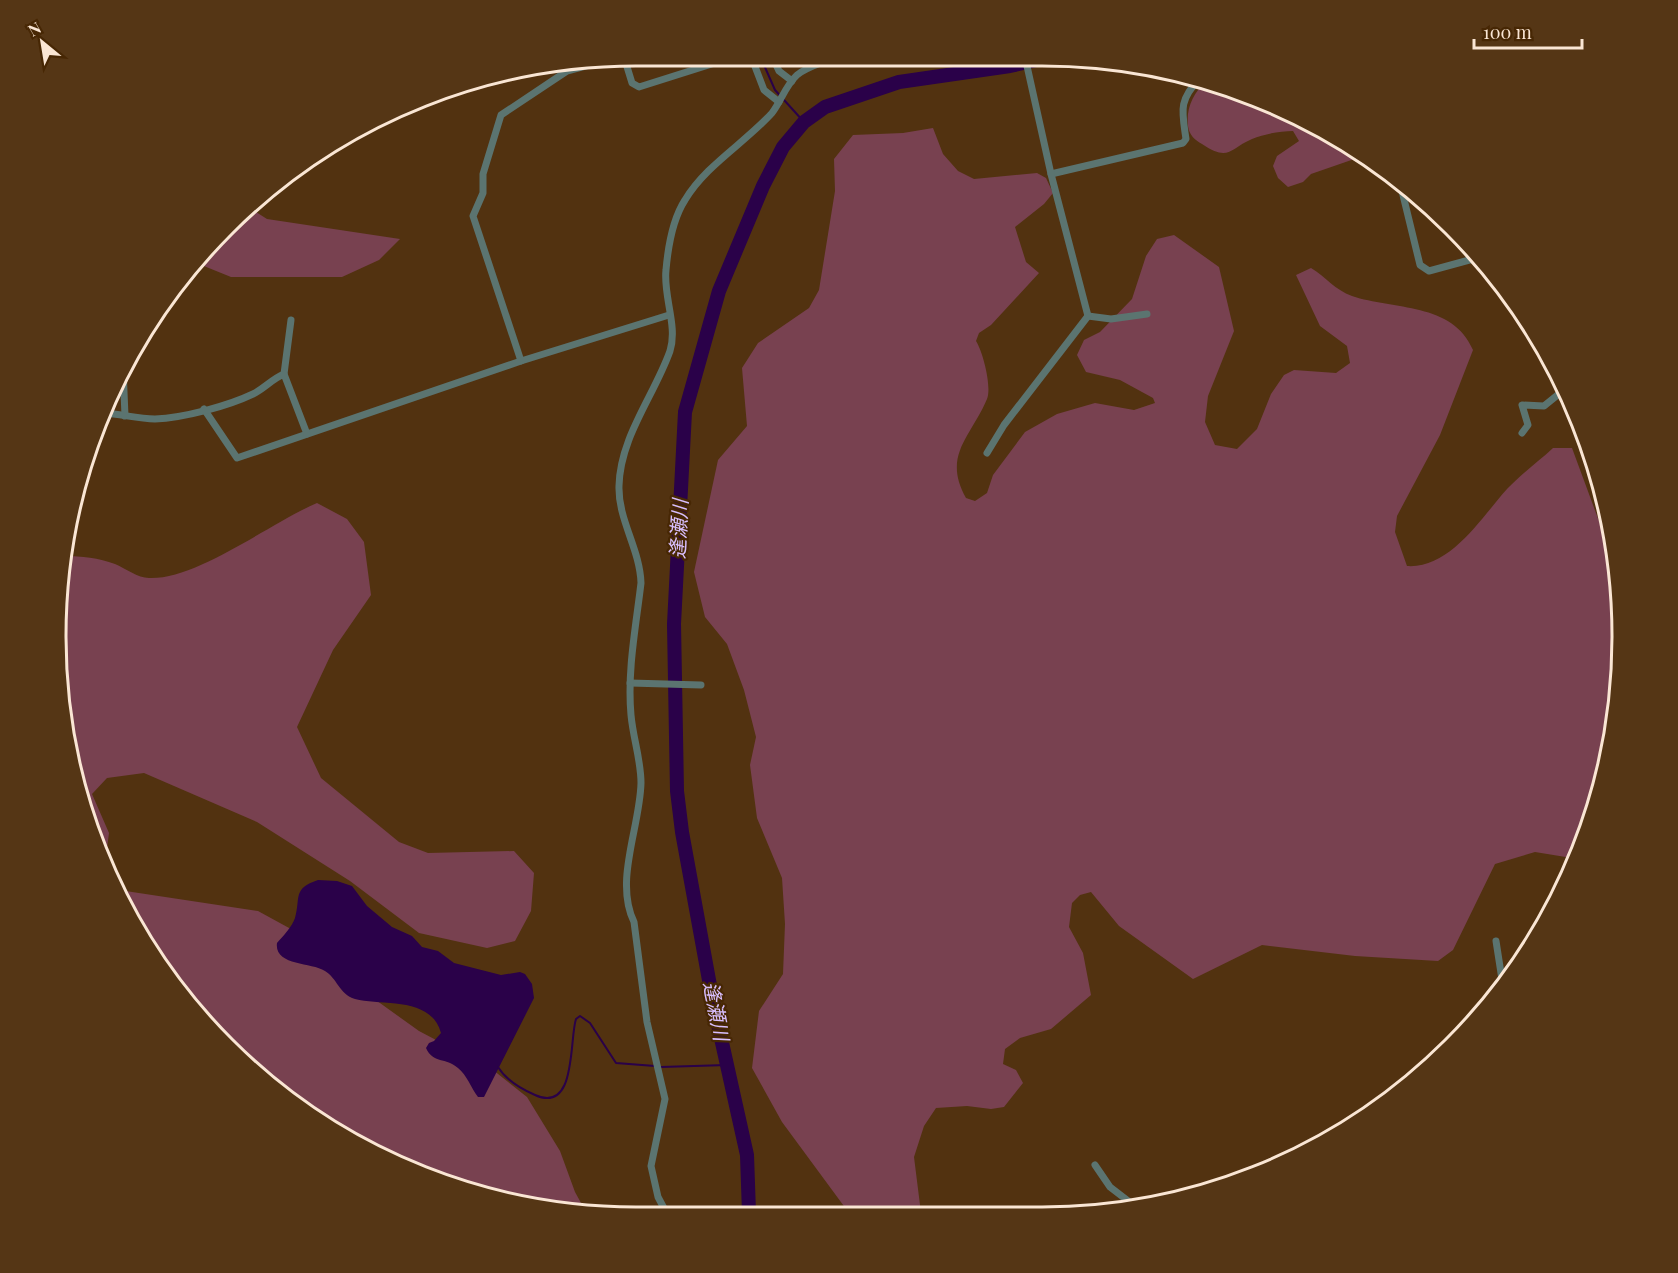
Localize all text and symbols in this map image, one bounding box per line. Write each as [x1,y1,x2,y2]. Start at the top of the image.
north arrow [12,12,72,72]
scale bar [1474,12,1582,50]
text: N [24,16,45,41]
text: 100 m [1483,20,1532,44]
water label: 逢瀬川 [662,496,693,560]
water label: 逢瀬川 [698,979,737,1045]

